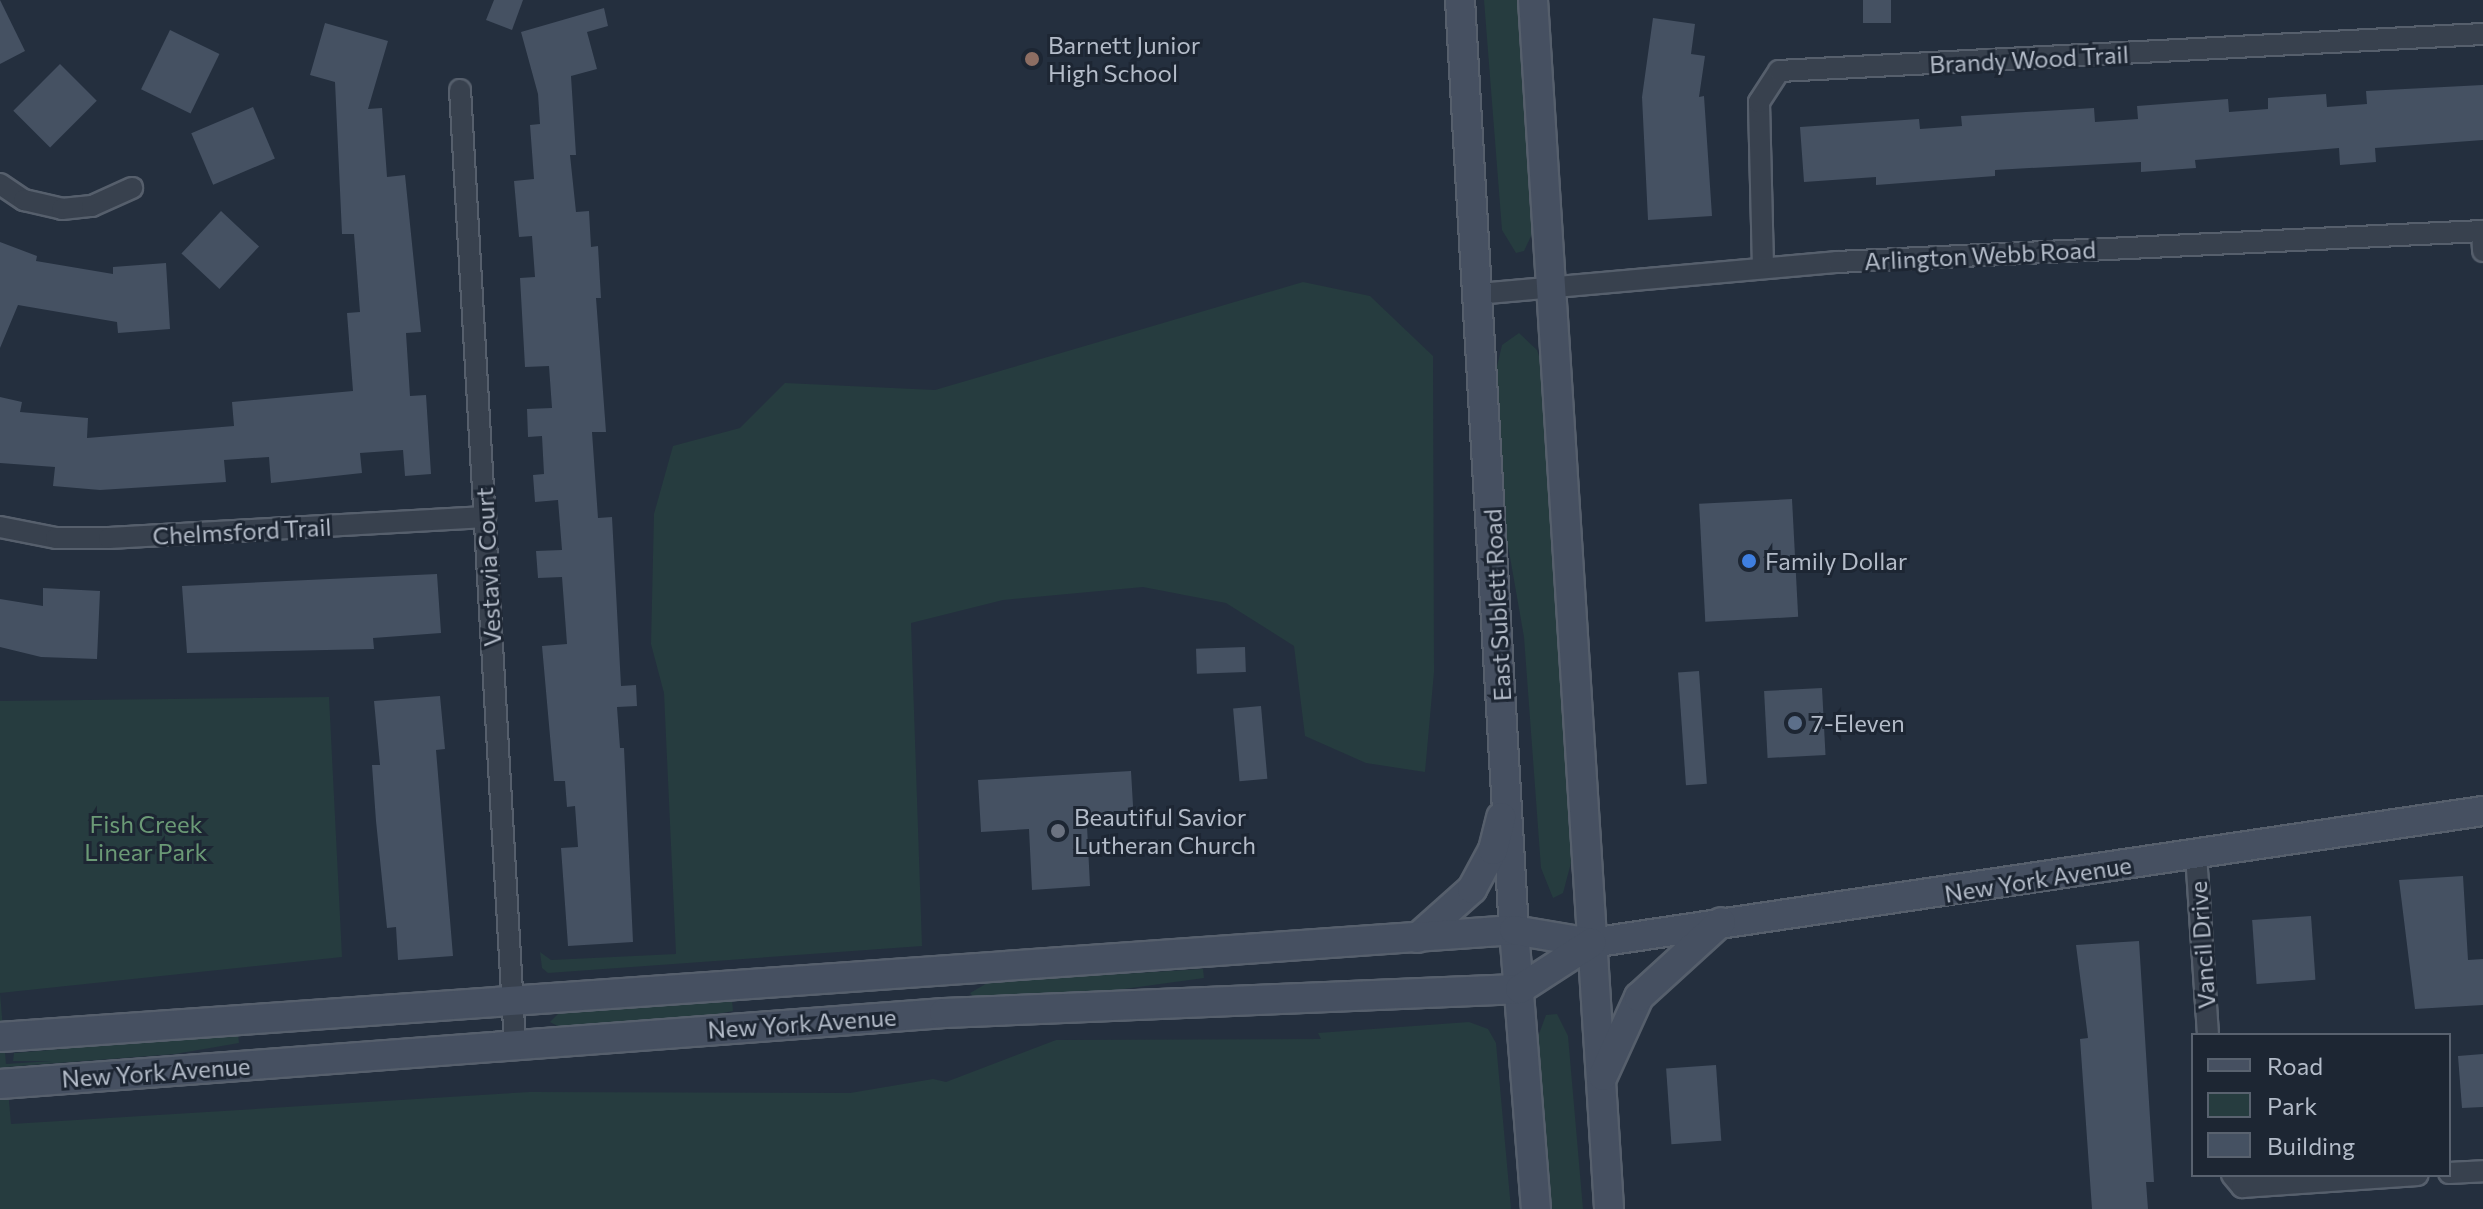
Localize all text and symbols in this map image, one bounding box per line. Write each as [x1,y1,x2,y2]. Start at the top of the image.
place label: Barnett Junior High School [1048,31,1200,87]
street label: Brandy Wood Trail [1929,39,2129,79]
marker: Barnett Junior High School [1023,50,1041,68]
street label: Arlington Webb Road [1863,235,2097,275]
street label: Vestavia Court [469,487,507,647]
street label: East Sublett Road [1478,508,1516,702]
street label: Chelmsford Trail [152,512,332,550]
place label: Family Dollar [1765,547,1907,575]
marker: Family Dollar [1740,552,1758,570]
place label: 7-Eleven [1811,709,1905,737]
marker: 7-Eleven [1786,714,1804,732]
place label: Beautiful Savior Lutheran Church [1074,803,1256,859]
park label: Fish Creek Linear Park [84,810,208,866]
marker: Beautiful Savior Lutheran Church [1049,822,1067,840]
street label: New York Avenue [1942,850,2134,908]
street label: Vancil Drive [2183,880,2221,1010]
street label: New York Avenue [707,1002,897,1044]
legend [2191,1033,2451,1177]
street label: New York Avenue [61,1051,251,1093]
text: Road [2267,1051,2323,1080]
text: Park [2267,1091,2317,1120]
text: Building [2267,1131,2355,1160]

